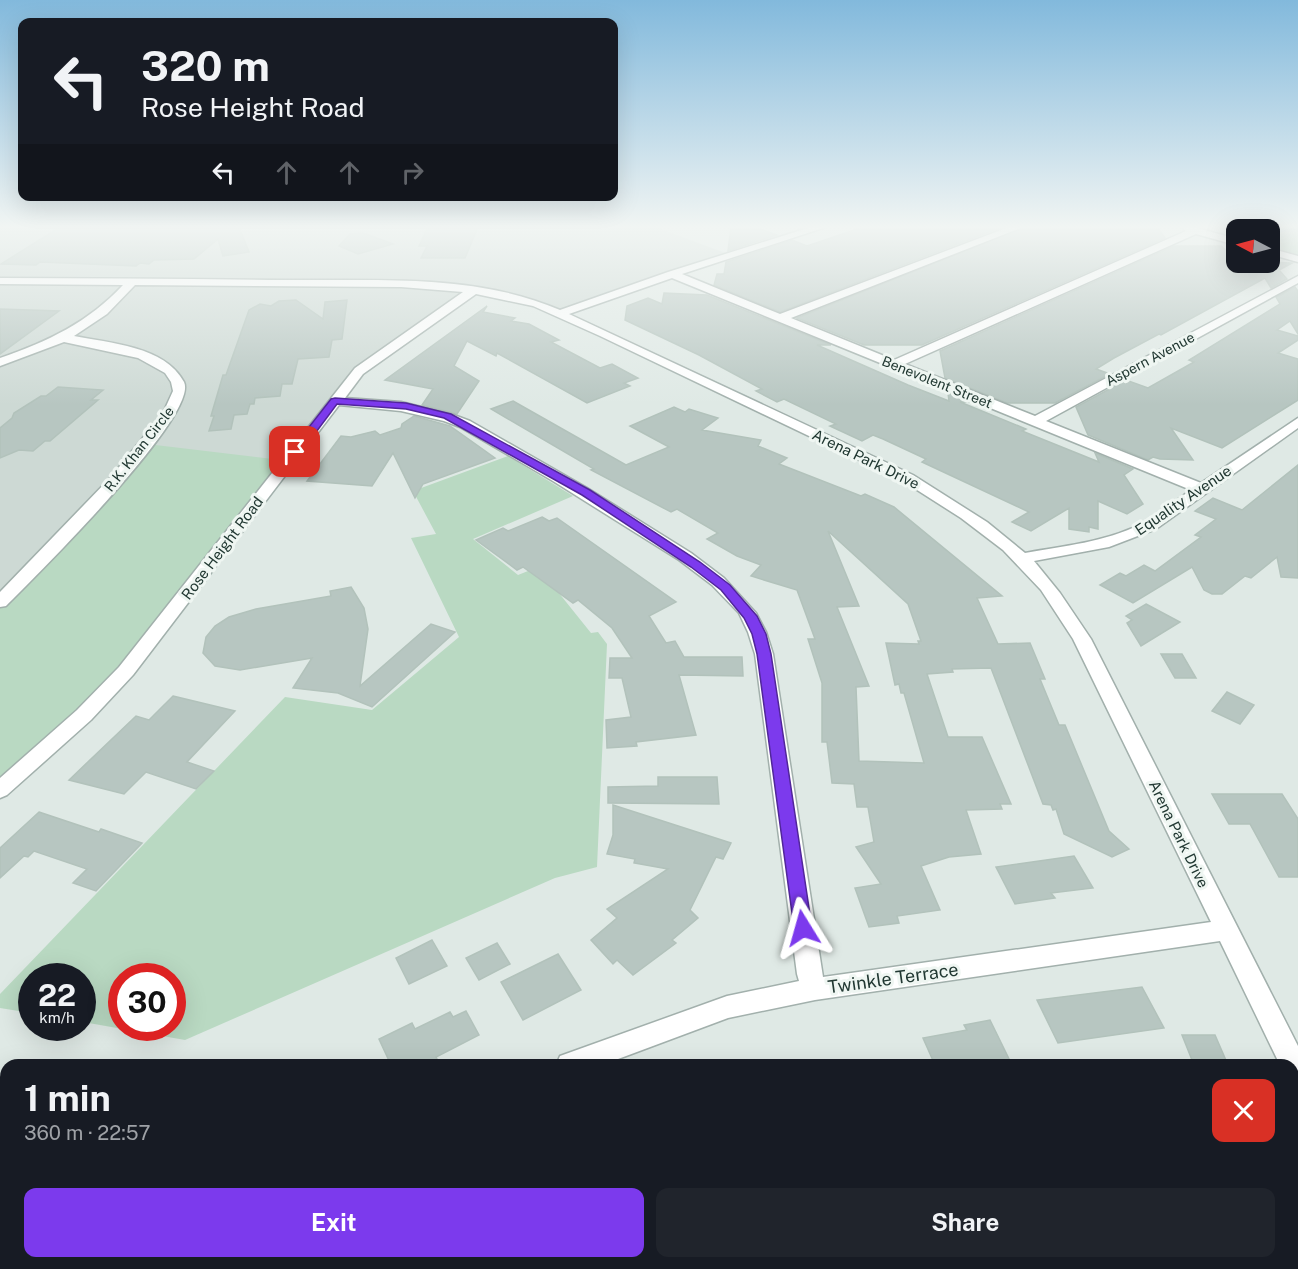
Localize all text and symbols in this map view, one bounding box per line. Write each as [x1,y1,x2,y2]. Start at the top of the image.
text: 320 m [141,41,270,90]
icon: left [42,42,120,120]
text: Rose Height Road [141,91,365,123]
icon: left [207,156,240,189]
icon: ahead [270,156,303,189]
icon: ahead [333,156,366,189]
icon: right [396,156,429,189]
north arrow [1226,219,1280,273]
map controls [1226,219,1280,273]
street label: Aspern Avenue [1103,329,1197,389]
street label: Benevolent Street [880,353,994,411]
street label: R.K. Khan Circle [101,403,177,495]
pin [269,426,320,477]
street label: Arena Park Drive [810,426,922,492]
icon: arrive [278,435,311,468]
street label: Equality Avenue [1132,462,1234,538]
street label: Rose Height Road [178,493,266,603]
street label: Arena Park Drive [1146,778,1212,890]
position arrow [771,896,835,960]
street label: Twinkle Terrace [826,958,960,998]
speed limit sign: 30 [108,963,186,1041]
text: 22 [38,977,76,1013]
text: km/h [39,1009,75,1026]
text: 1 min [24,1077,111,1119]
button: close [1212,1079,1275,1142]
text: 360 m · 22:57 [24,1121,151,1145]
button: Exit [24,1188,644,1257]
button: Share [656,1188,1275,1257]

